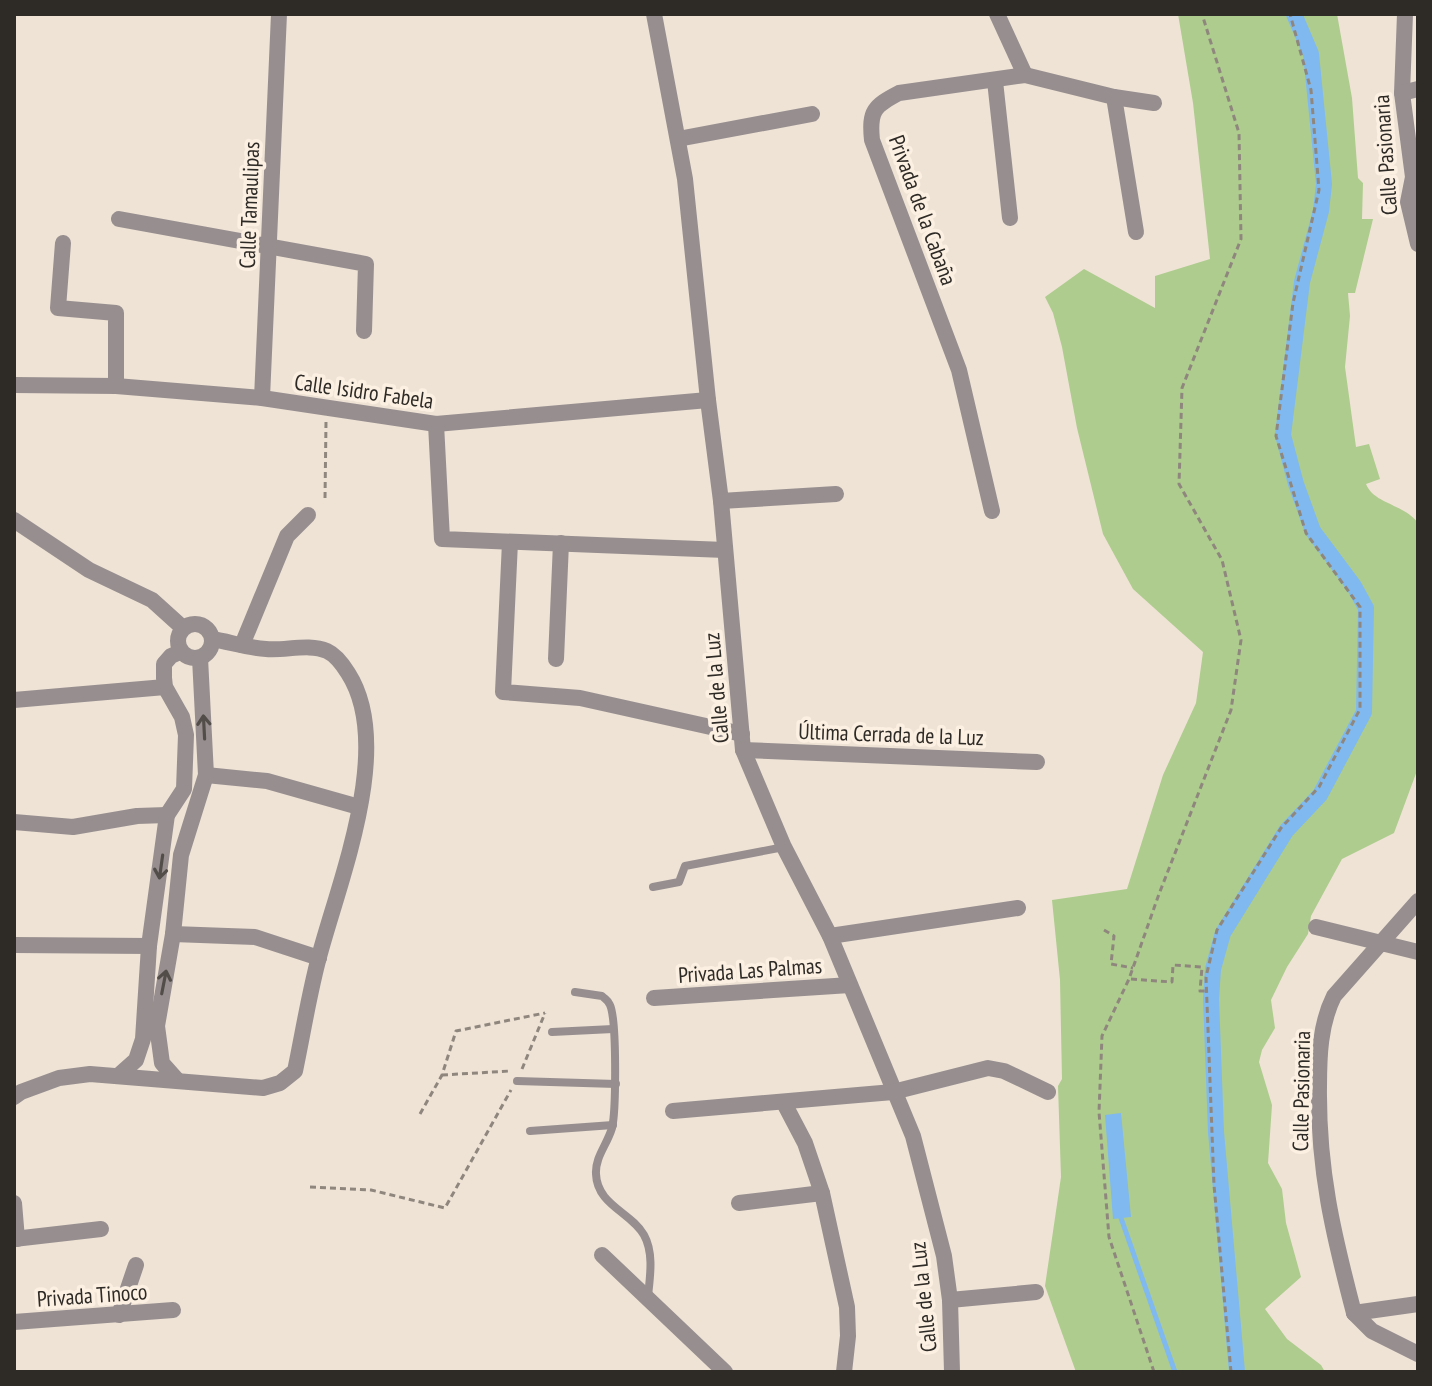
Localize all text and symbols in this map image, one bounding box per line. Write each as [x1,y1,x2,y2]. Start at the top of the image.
street label: Calle Pasionaria [1367,94,1403,216]
street label: Privada de la Cabaña [883,131,963,289]
street label: Calle Tamaulipas [233,141,265,269]
street label: Calle Isidro Fabela [293,367,435,415]
street label: Calle de la Luz [697,632,735,744]
one-way arrow [196,714,211,741]
street label: Última Cerrada de la Luz [798,717,984,751]
one-way arrow [153,853,168,879]
street label: Privada Las Palmas [677,951,823,989]
one-way arrow [157,970,172,995]
street label: Calle Pasionaria [1286,1031,1316,1151]
street label: Calle de la Luz [903,1240,943,1354]
street label: Privada Tinoco [36,1277,148,1313]

